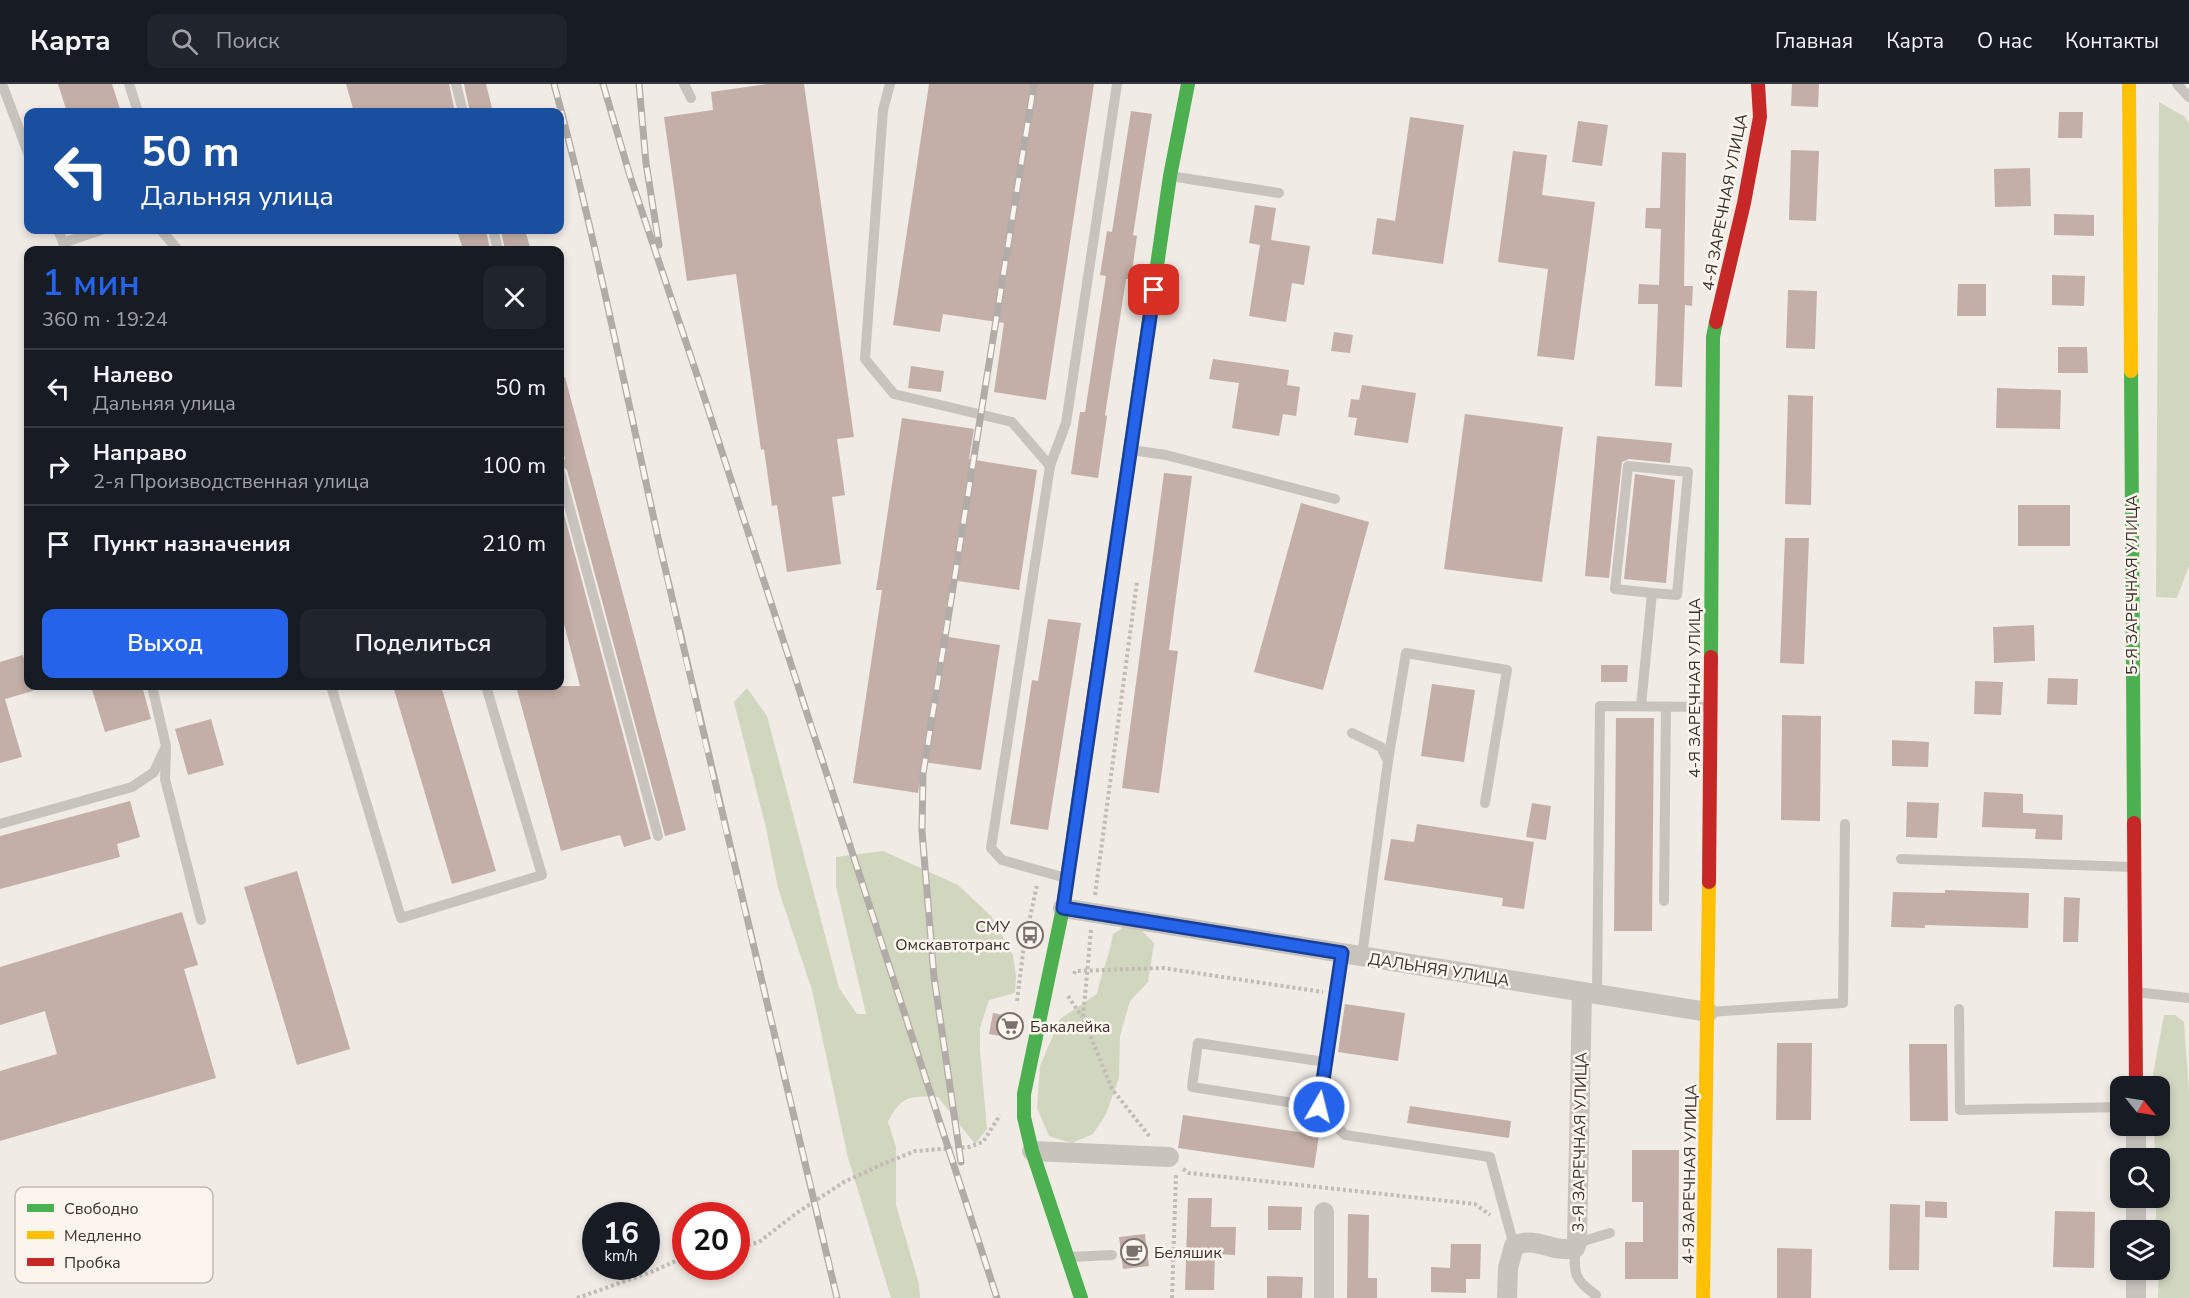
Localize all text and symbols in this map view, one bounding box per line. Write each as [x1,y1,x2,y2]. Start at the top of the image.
search box [147,14,567,68]
text: Карта [30,22,111,60]
icon: search [168,25,201,58]
text: Поиск [216,26,280,56]
text: Главная [1775,27,1853,55]
text: Карта [1886,27,1944,55]
text: О нас [1977,27,2032,55]
text: Контакты [2065,27,2159,55]
street label: 4-Я ЗАРЕЧНАЯ УЛИЦА [1697,111,1753,293]
text: 50 m [141,124,240,181]
icon: left [42,132,120,210]
text: Дальняя улица [141,178,334,215]
text: 1 мин [42,259,140,308]
pin [1128,264,1179,315]
button: close [483,266,546,329]
icon: arrive [1137,273,1170,306]
text: 360 m · 19:24 [42,306,168,333]
text: Налево [93,360,173,390]
icon: left [42,372,75,405]
text: 50 m [495,373,546,403]
text: Дальняя улица [93,390,236,417]
text: Направо [93,438,187,468]
icon: right [42,450,75,483]
text: 100 m [482,451,546,481]
text: 2-я Производственная улица [93,468,370,495]
street label: 5-Я ЗАРЕЧНАЯ УЛИЦА [2121,495,2143,675]
icon: arrive [42,528,75,561]
text: Пункт назначения [93,529,291,559]
text: 210 m [482,529,546,559]
street label: 4-Я ЗАРЕЧНАЯ УЛИЦА [1684,598,1706,778]
button: Выход [42,609,288,678]
button: Поделиться [300,609,546,678]
place label: СМУ Омскавтотранс [895,916,1011,956]
bus stop icon: СМУ Омскавтотранс [1015,920,1045,950]
street label: ДАЛЬНЯЯ УЛИЦА [1367,948,1511,992]
supermarket icon: Бакалейка [995,1011,1025,1041]
place label: Бакалейка [1030,1016,1110,1038]
street label: 3-Я ЗАРЕЧНАЯ УЛИЦА [1567,1051,1593,1232]
position arrow [1287,1075,1351,1139]
north arrow [2110,1076,2170,1136]
map controls [2110,1076,2170,1280]
street label: 4-Я ЗАРЕЧНАЯ УЛИЦА [1677,1083,1703,1264]
button: search [2110,1148,2170,1208]
legend [15,1187,213,1283]
text: Свободно [64,1198,139,1220]
speed limit sign: 20 [672,1202,750,1280]
text: 16 [603,1213,639,1254]
button: layers [2110,1220,2170,1280]
text: Медленно [64,1225,142,1247]
cafe icon: Беляшик [1119,1237,1149,1267]
place label: Беляшик [1154,1242,1222,1264]
text: km/h [604,1246,638,1266]
text: Пробка [64,1252,121,1274]

